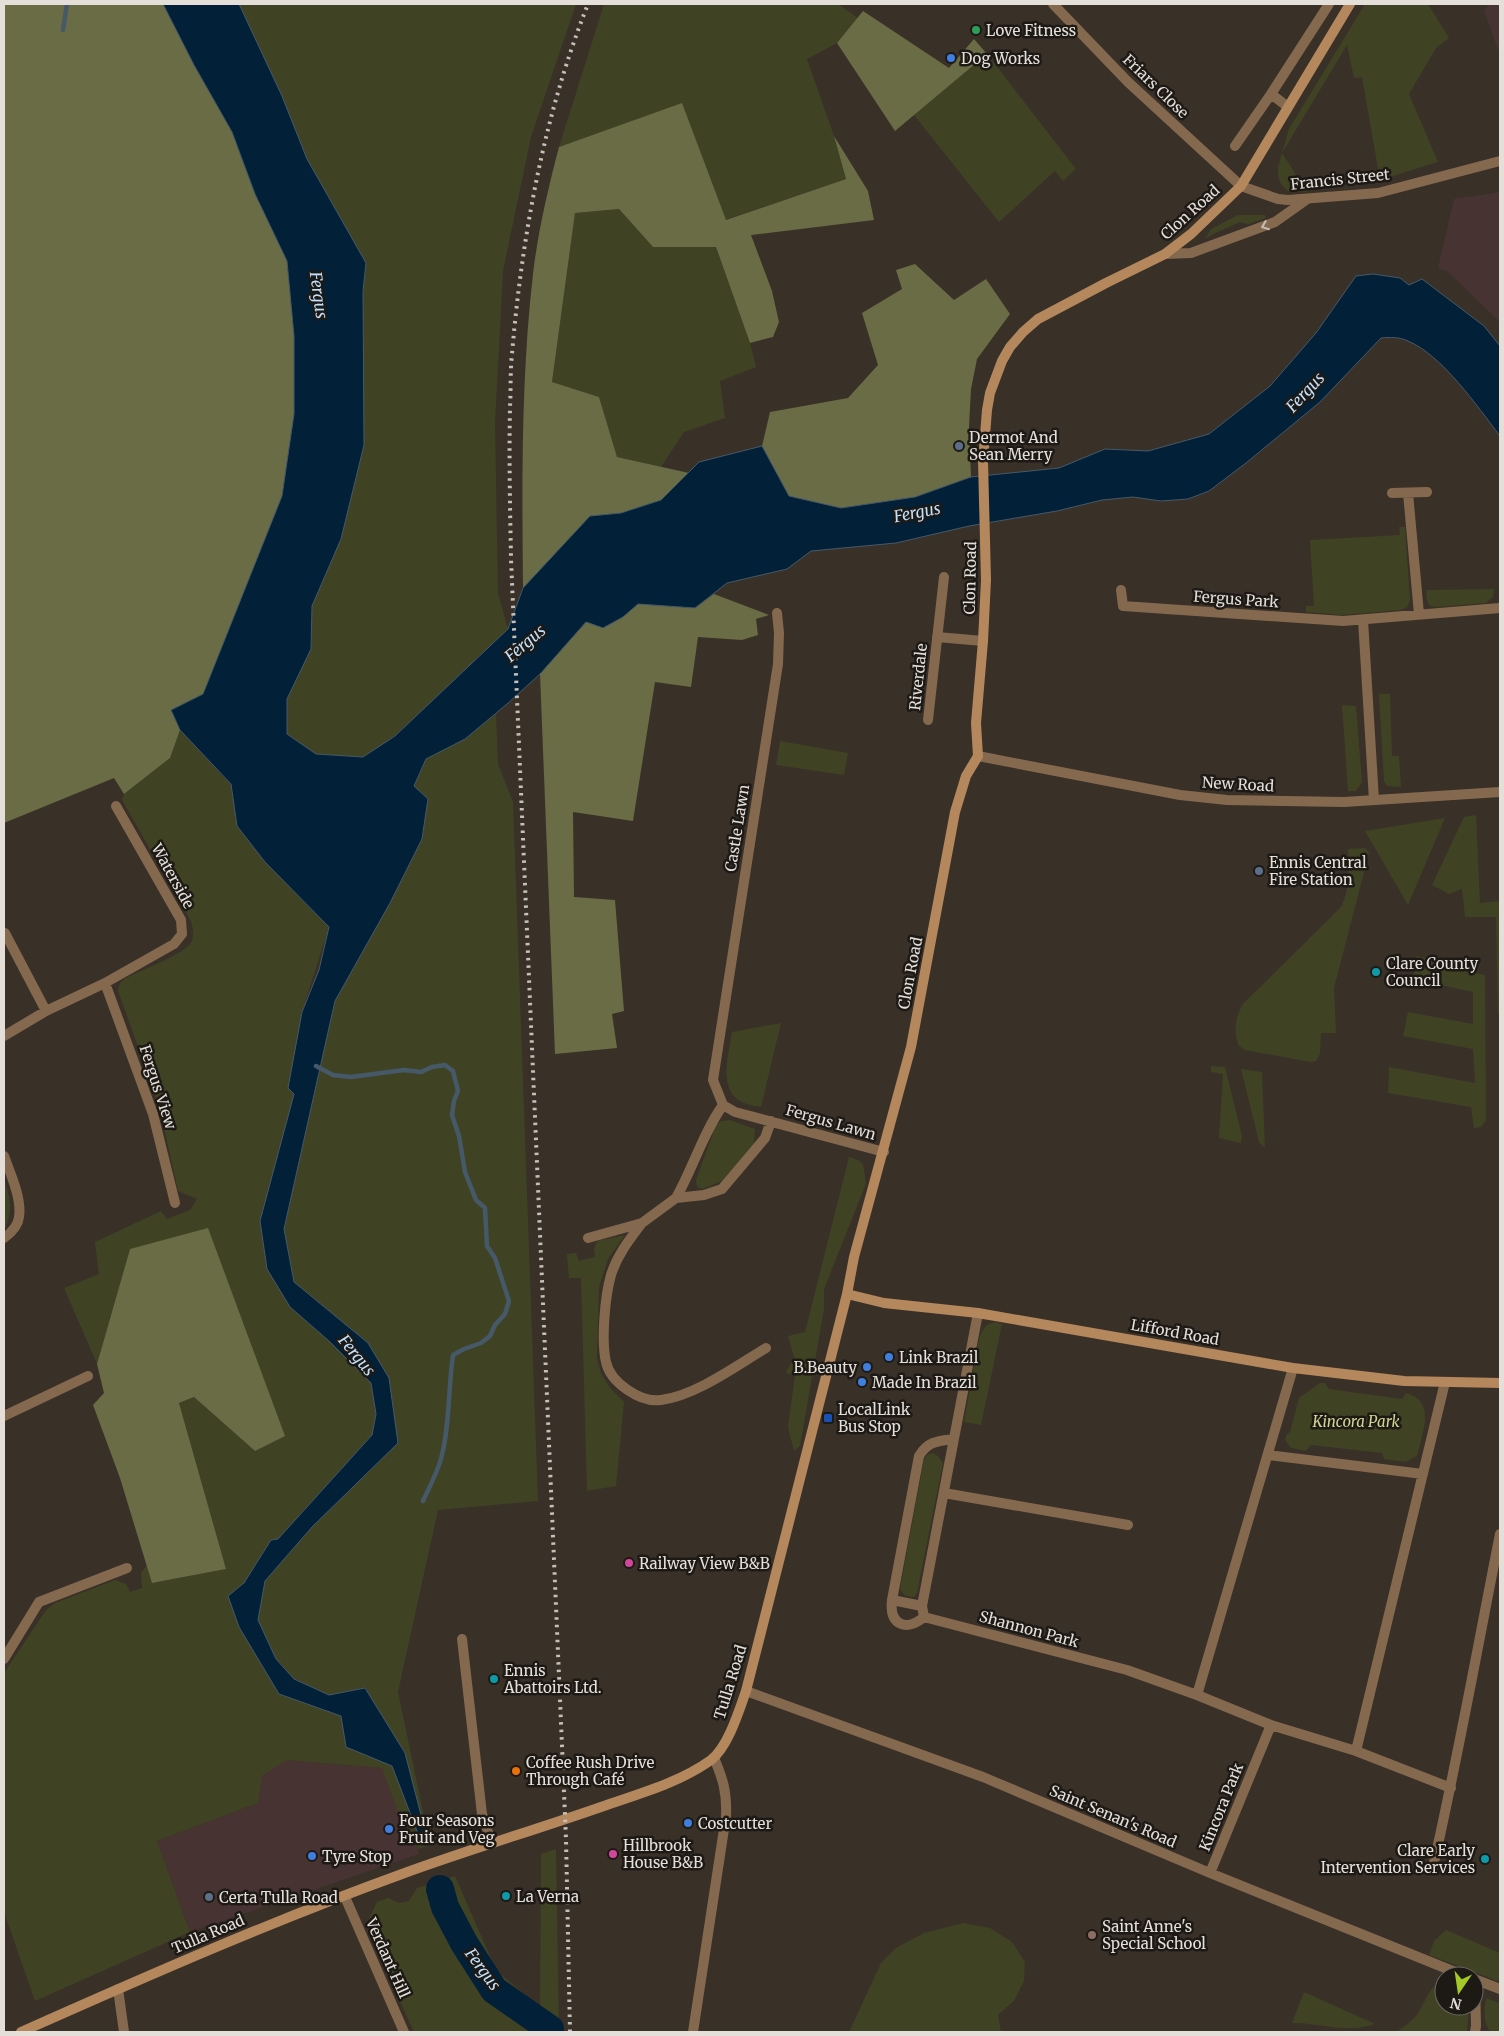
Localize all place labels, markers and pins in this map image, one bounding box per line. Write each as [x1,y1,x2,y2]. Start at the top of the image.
place label: Love Fitness [986,21,1076,40]
marker: Love Fitness [970,24,982,36]
place label: Dog Works [961,49,1040,68]
marker: Dog Works [945,52,957,64]
place label: Dermot And Sean Merry [969,428,1058,464]
marker: Dermot And Sean Merry [953,440,965,452]
place label: Ennis Central Fire Station [1269,853,1367,889]
marker: Ennis Central Fire Station [1253,865,1265,877]
place label: Clare County Council [1386,954,1479,990]
marker: Clare County Council [1370,966,1382,978]
place label: Link Brazil [899,1348,979,1367]
marker: Link Brazil [883,1351,895,1363]
place label: B.Beauty [794,1358,857,1377]
marker: B.Beauty [861,1361,873,1373]
place label: Made In Brazil [872,1373,977,1392]
marker: Made In Brazil [856,1376,868,1388]
place label: LocalLink Bus Stop [838,1400,911,1436]
marker: LocalLink Bus Stop [822,1412,834,1424]
place label: Railway View B&B [639,1554,770,1573]
marker: Railway View B&B [623,1557,635,1569]
place label: Ennis Abattoirs Ltd. [503,1661,601,1697]
marker: Ennis Abattoirs Ltd. [488,1673,500,1685]
place label: Coffee Rush Drive Through Café [526,1753,654,1789]
marker: Coffee Rush Drive Through Café [510,1765,522,1777]
place label: Four Seasons Fruit and Veg [399,1811,495,1847]
place label: Costcutter [698,1814,772,1833]
marker: Costcutter [682,1817,694,1829]
marker: Four Seasons Fruit and Veg [383,1823,395,1835]
place label: Hillbrook House B&B [623,1836,703,1872]
place label: Clare Early Intervention Services [1320,1841,1475,1877]
place label: Tyre Stop [322,1847,391,1866]
marker: Hillbrook House B&B [607,1848,619,1860]
marker: Tyre Stop [306,1850,318,1862]
marker: Clare Early Intervention Services [1479,1853,1491,1865]
place label: La Verna [516,1887,579,1906]
place label: Certa Tulla Road [219,1888,338,1907]
marker: La Verna [500,1890,512,1902]
marker: Certa Tulla Road [203,1891,215,1903]
place label: Saint Anne's Special School [1102,1917,1206,1953]
marker: Saint Anne's Special School [1086,1929,1098,1941]

